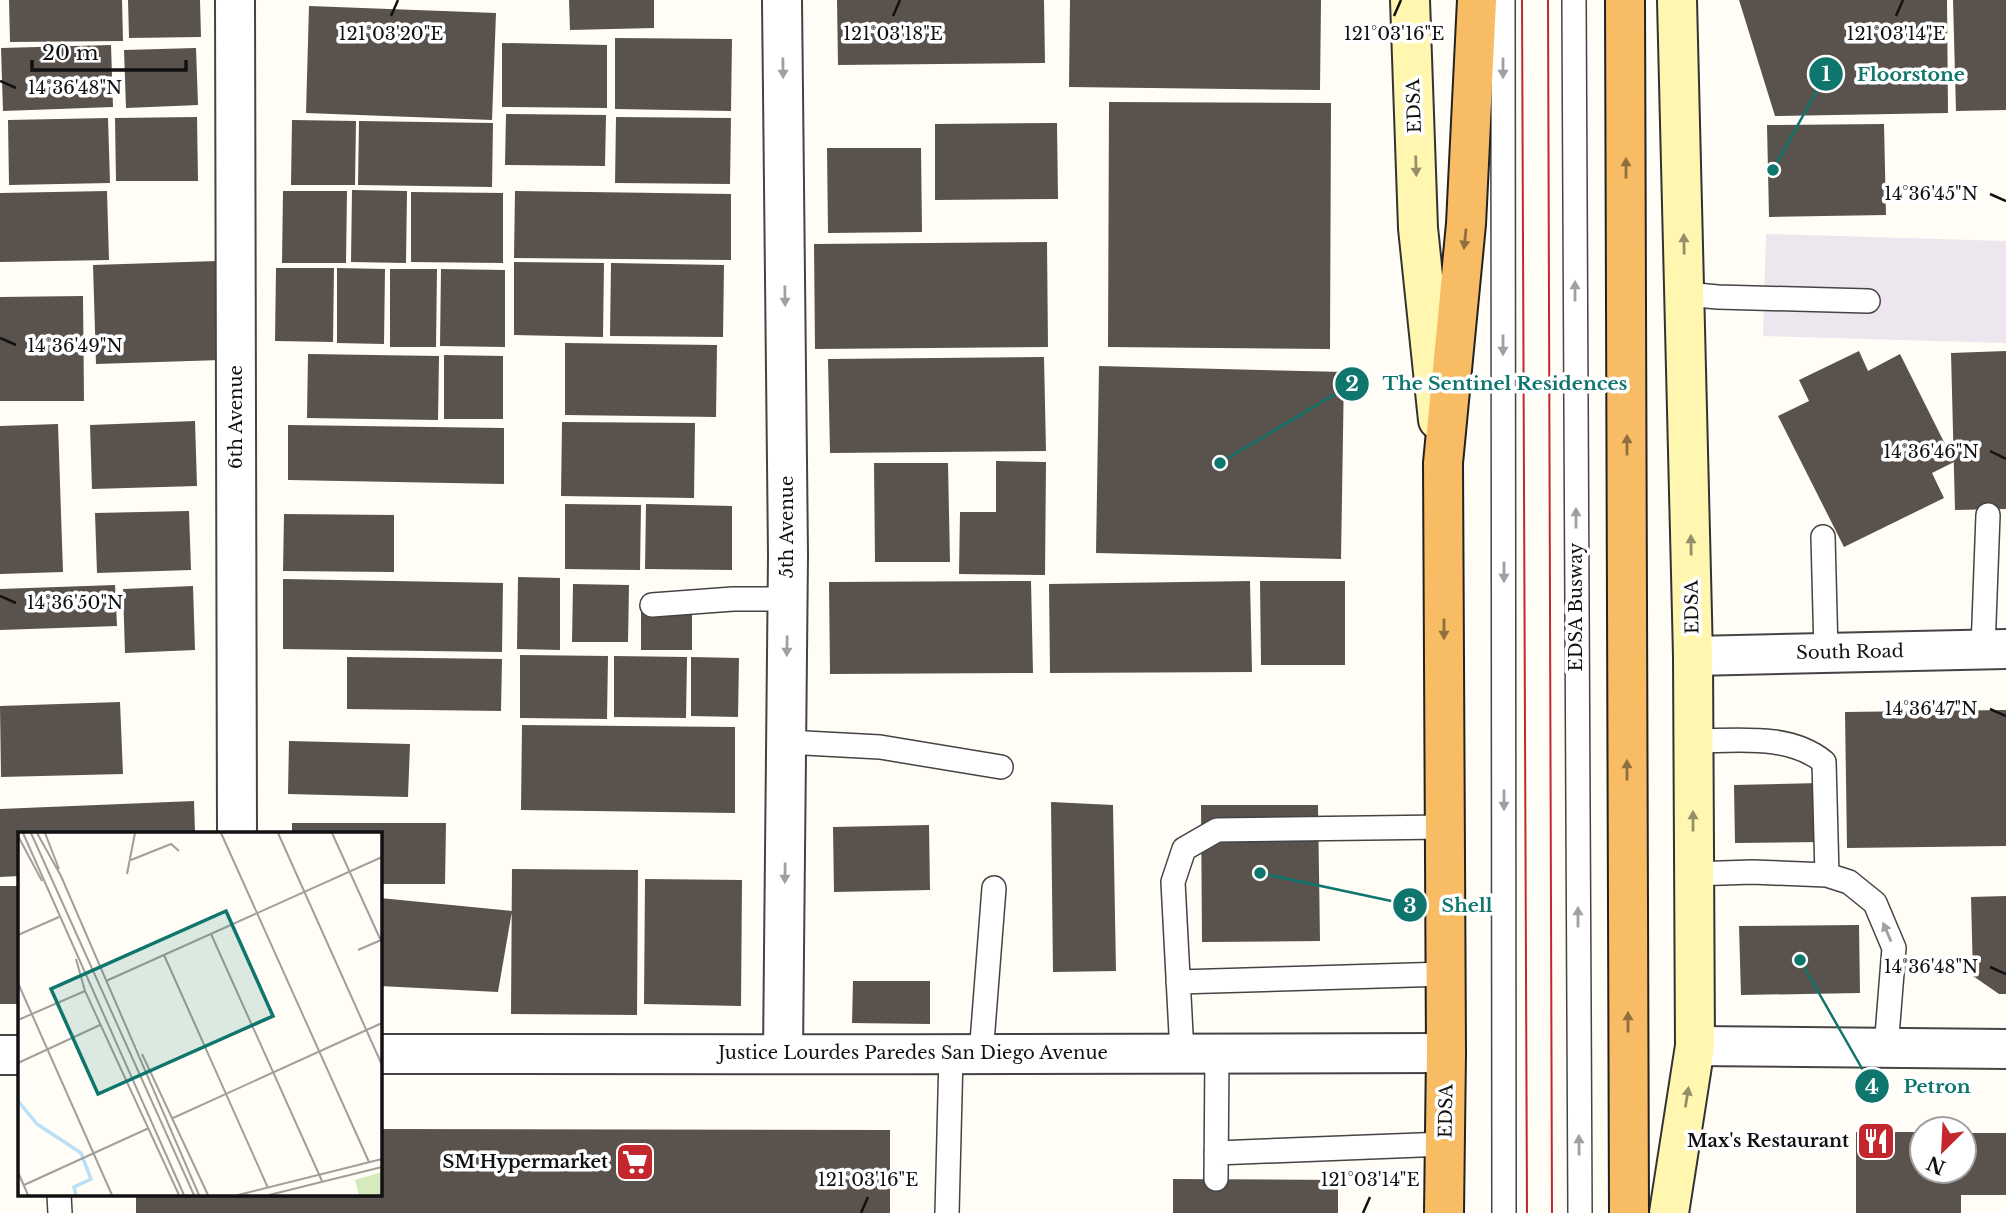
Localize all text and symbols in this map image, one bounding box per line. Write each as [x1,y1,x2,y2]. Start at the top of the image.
text: 121°03'20"E [339,23,443,45]
text: 121°03'18"E [843,23,943,45]
text: 121°03'16"E [1344,23,1444,45]
text: 121°03'14"E [1846,23,1946,45]
scale bar [32,28,186,72]
text: 20 m [42,40,99,66]
callout: Floorstone [1808,54,1979,94]
one-way arrow [777,57,789,79]
one-way arrow [1497,57,1509,79]
text: 1 [1821,61,1831,87]
text: Floorstone [1857,63,1965,86]
text: 14°36'48"N [28,77,122,99]
street label: EDSA [1402,77,1426,133]
one-way arrow [1410,155,1421,177]
one-way arrow [1620,157,1632,179]
text: 14°36'45"N [1884,183,1978,205]
one-way arrow [1459,229,1470,251]
one-way arrow [1678,233,1689,255]
one-way arrow [1569,280,1581,302]
one-way arrow [779,285,791,307]
one-way arrow [1497,334,1509,356]
text: 14°36'49"N [27,335,123,357]
callout: The Sentinel Residences [1334,364,1642,404]
street label: 6th Avenue [225,365,247,469]
text: 2 [1345,371,1359,397]
text: The Sentinel Residences [1383,372,1628,395]
one-way arrow [1621,434,1633,456]
text: 14°36'46"N [1883,441,1979,463]
street label: 5th Avenue [776,476,798,578]
one-way arrow [1570,507,1582,529]
one-way arrow [1685,534,1696,556]
street label: EDSA Busway [1565,542,1587,671]
one-way arrow [1498,561,1510,583]
street label: EDSA [1681,579,1703,634]
text: 14°36'50"N [27,592,123,614]
one-way arrow [1438,619,1450,641]
one-way arrow [781,635,793,657]
street label: South Road [1796,640,1904,664]
text: 14°36'47"N [1885,698,1977,720]
one-way arrow [1621,759,1633,781]
one-way arrow [1498,789,1510,811]
one-way arrow [1687,810,1699,832]
inset map [18,832,382,1196]
one-way arrow [779,862,791,884]
callout: Shell [1392,885,1506,925]
text: 3 [1403,893,1417,919]
text: Shell [1442,894,1493,917]
one-way arrow [1572,906,1584,928]
one-way arrow [1882,922,1893,943]
text: 14°36'48"N [1884,956,1978,978]
one-way arrow [1622,1011,1634,1033]
street label: Justice Lourdes Paredes San Diego Avenue [716,1042,1108,1064]
callout: Petron [1854,1066,1985,1106]
text: 4 [1865,1074,1879,1100]
text: Petron [1903,1075,1971,1098]
street label: EDSA [1435,1083,1457,1138]
one-way arrow [1682,1086,1693,1108]
north arrow [1908,1115,1978,1185]
restaurant icon: Max's Restaurant [1855,1120,1897,1162]
place label: Max's Restaurant [1687,1130,1849,1152]
one-way arrow [1573,1134,1585,1156]
supermarket icon: SM Hypermarket [614,1141,656,1183]
place label: SM Hypermarket [443,1151,608,1173]
text: N [1923,1151,1949,1179]
text: 121°03'16"E [818,1169,918,1191]
text: 121°03'14"E [1320,1169,1420,1191]

